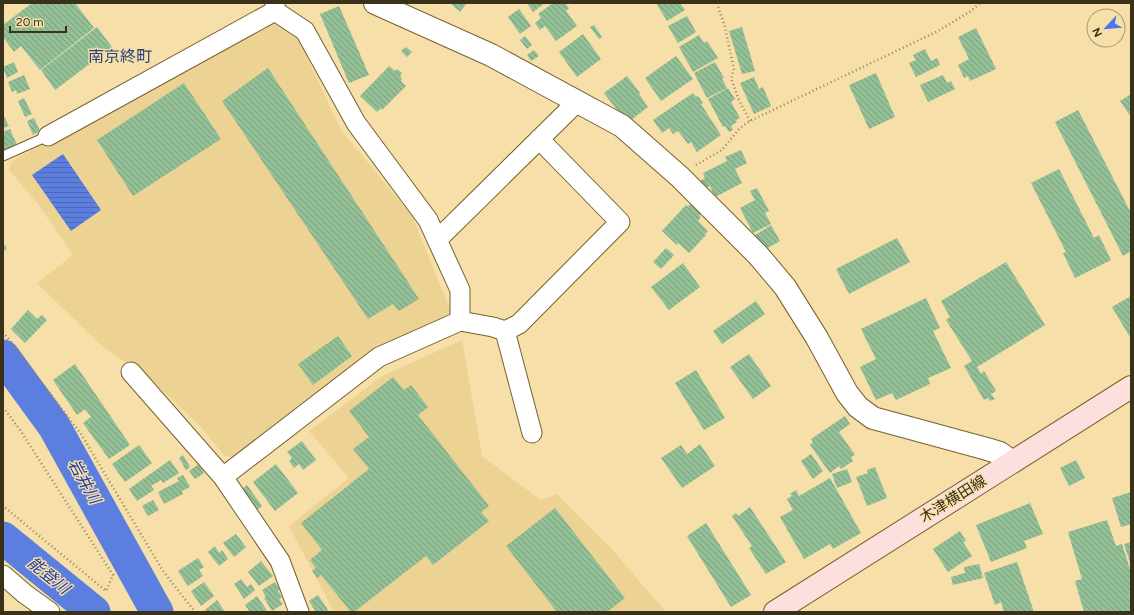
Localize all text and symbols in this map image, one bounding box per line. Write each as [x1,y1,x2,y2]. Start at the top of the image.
scale bar [10,8,66,34]
north arrow [1086,8,1126,48]
text: 20 m [16,15,44,29]
text: N [1090,25,1105,39]
district label: 南京終町 [88,47,152,66]
water label: 岩井川 [65,456,105,509]
street label: 木津横田線 [916,471,990,527]
water label: 能登川 [24,553,75,599]

